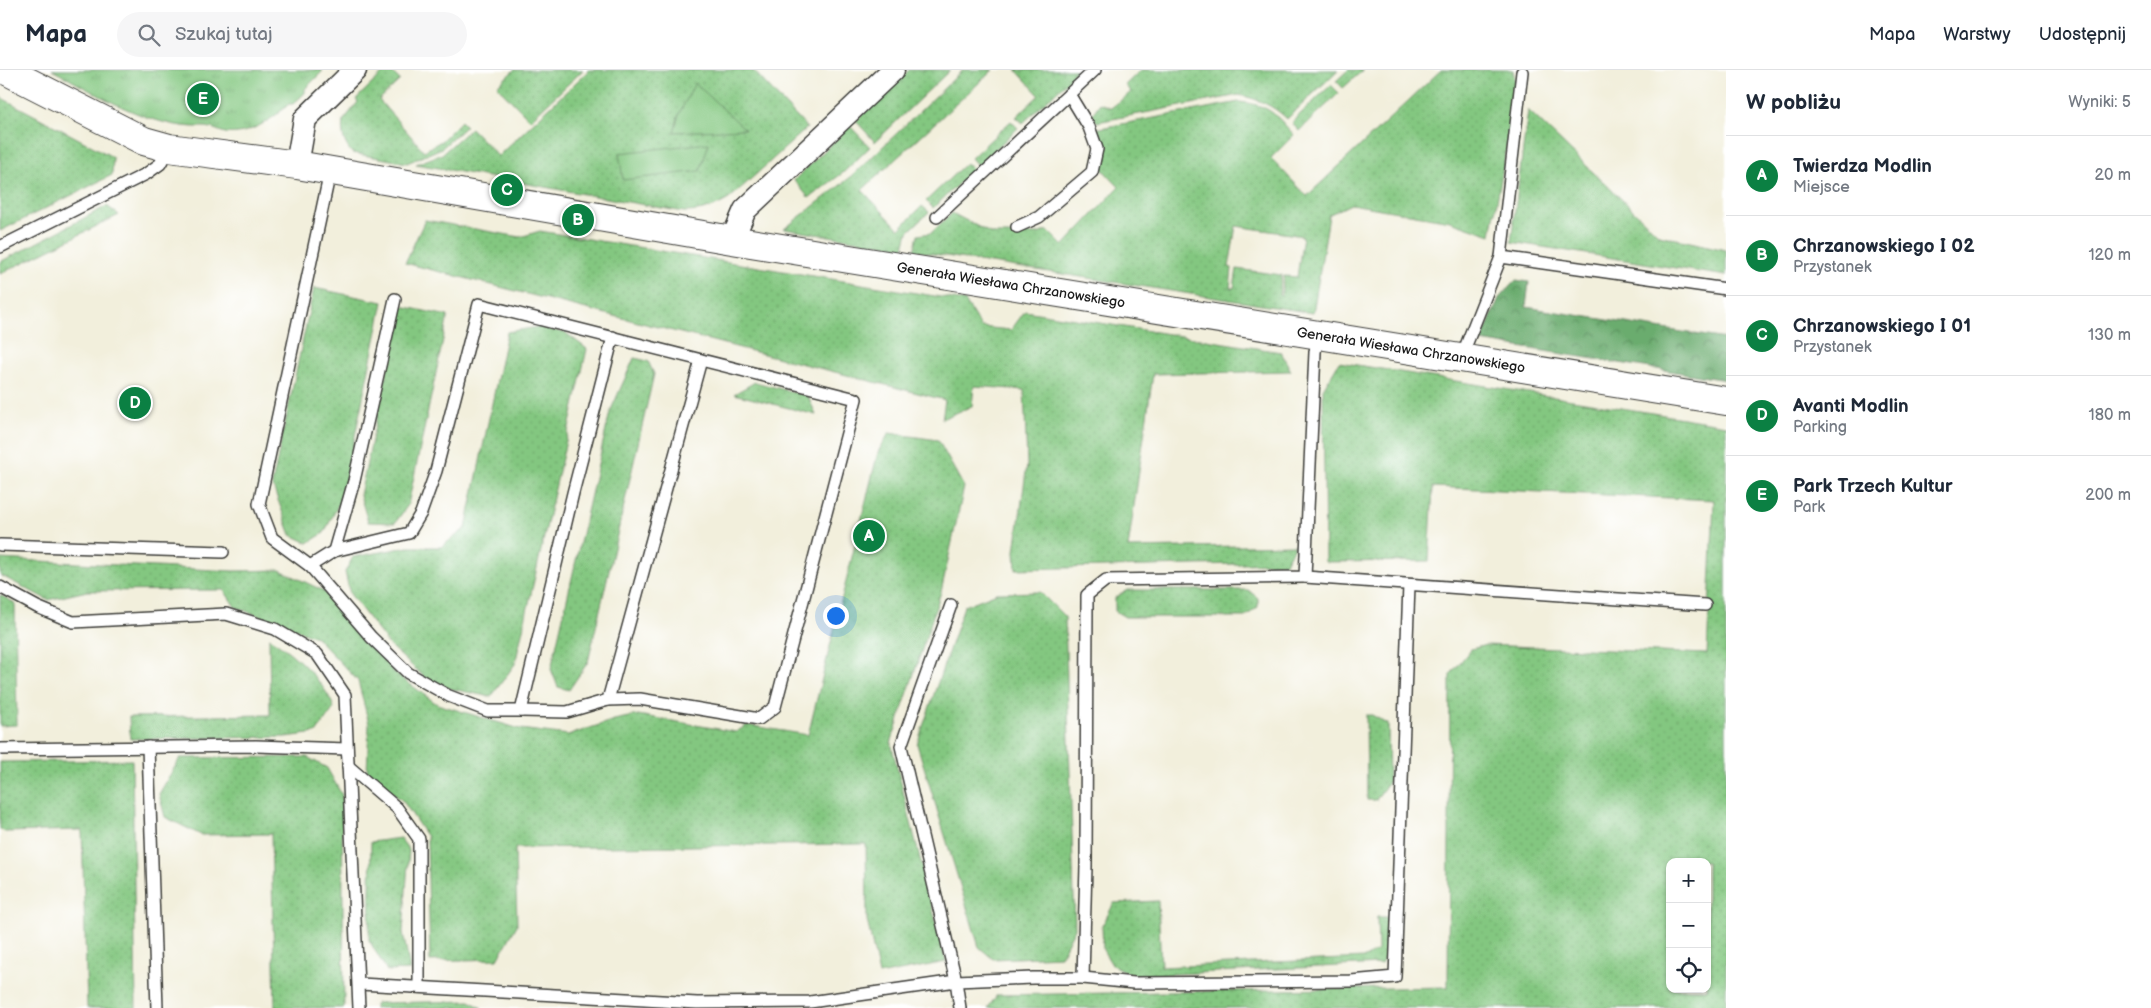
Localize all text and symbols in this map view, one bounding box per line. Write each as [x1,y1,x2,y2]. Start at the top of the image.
search box [117,12,467,57]
text: Mapa [25,20,87,49]
icon: search [135,21,163,49]
text: Szukaj tutaj [175,23,272,46]
text: Mapa [1869,24,1915,45]
text: Warstwy [1943,24,2011,45]
text: Udostępnij [2039,24,2126,45]
pin: E [187,80,219,118]
text: W pobliżu [1746,90,1841,115]
text: Wyniki: 5 [2068,93,2131,112]
text: Twierdza Modlin [1793,155,1932,178]
text: A [1757,166,1767,185]
text: 20 m [2095,166,2131,185]
pin: C [491,171,523,209]
text: Miejsce [1793,178,1850,197]
pin: B [562,201,594,239]
text: Chrzanowskiego I 02 [1793,235,1975,258]
text: B [1756,246,1768,265]
text: 120 m [2088,246,2131,265]
text: Przystanek [1793,258,1872,277]
street label: Generała Wiesława Chrzanowskiego [896,259,1126,311]
text: Chrzanowskiego I 01 [1793,315,1971,338]
street label: Generała Wiesława Chrzanowskiego [1296,324,1526,376]
text: C [1756,326,1768,345]
text: 130 m [2088,326,2131,345]
text: Przystanek [1793,338,1872,357]
pin: D [119,384,151,422]
text: Avanti Modlin [1793,395,1909,418]
text: D [1756,406,1768,425]
text: 180 m [2089,406,2131,425]
text: Parking [1793,418,1847,437]
text: Park Trzech Kultur [1793,475,1953,498]
text: E [1757,486,1767,505]
text: 200 m [2085,486,2131,505]
text: Park [1793,498,1825,517]
pin: A [853,517,885,555]
your location [823,603,849,629]
map controls [1666,858,1711,993]
button: + [1666,858,1711,903]
button: − [1666,903,1711,948]
button: locate [1666,948,1711,993]

